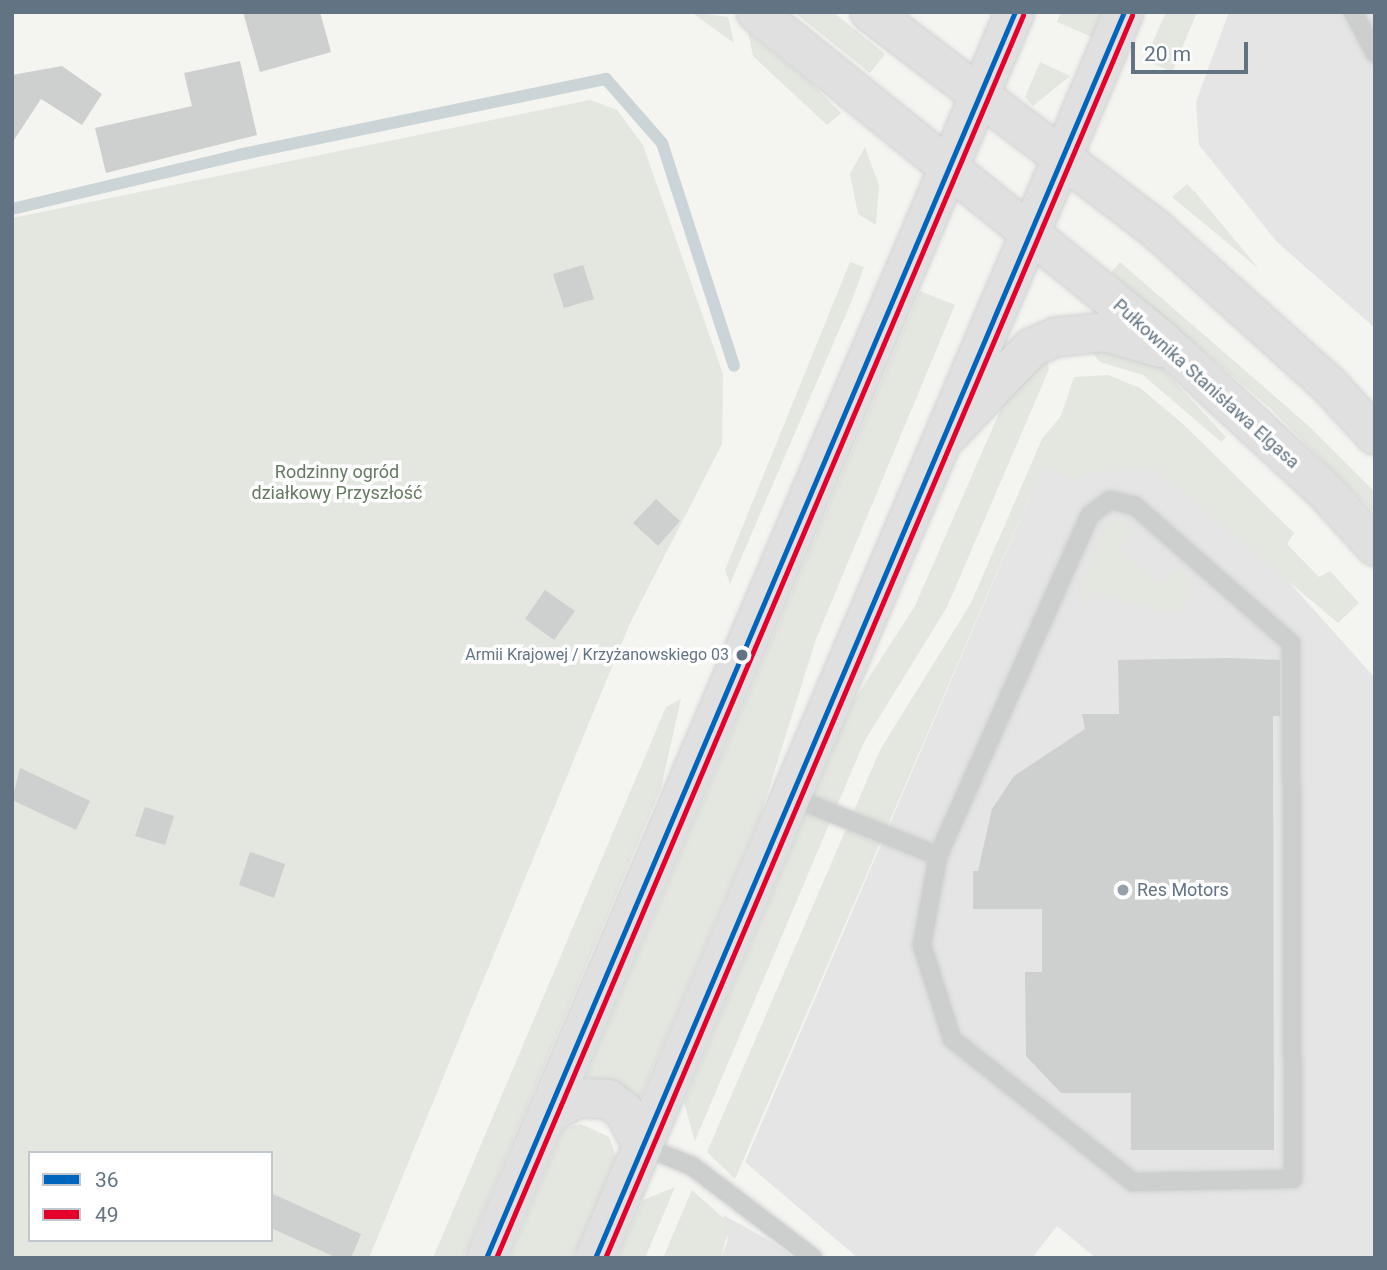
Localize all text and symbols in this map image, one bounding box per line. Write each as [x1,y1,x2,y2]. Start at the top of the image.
scale bar [1135,28,1252,72]
text: 20 m [1144,42,1191,66]
street label: Pułkownika Stanisława Elgasa [1109,295,1303,473]
park label: Rodzinny ogród działkowy Przyszłość [252,462,422,504]
place label: Armii Krajowej / Krzyżanowskiego 03 [465,645,729,665]
marker: Armii Krajowej / Krzyżanowskiego 03 [735,648,749,662]
place label: Res Motors [1137,879,1229,901]
marker: Res Motors [1115,882,1131,898]
legend [28,1151,273,1242]
text: 36 [95,1168,119,1192]
text: 49 [95,1203,119,1227]

